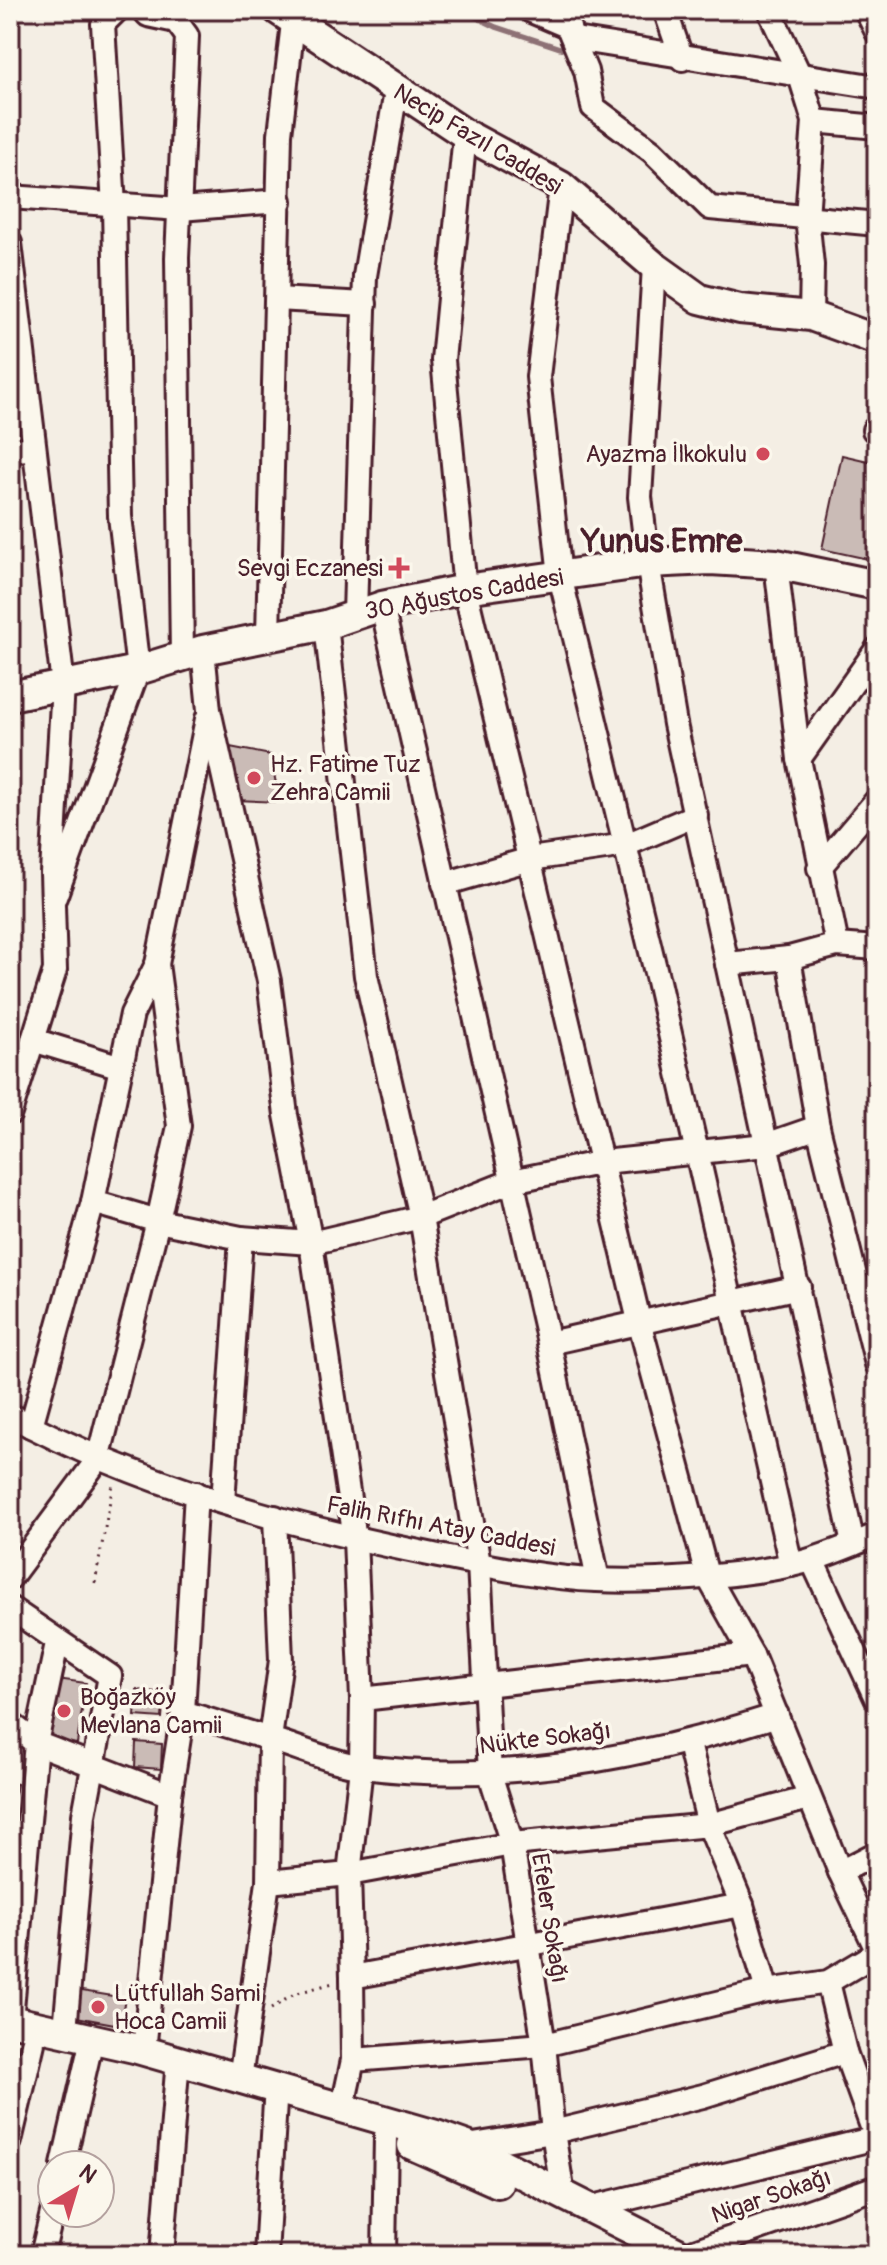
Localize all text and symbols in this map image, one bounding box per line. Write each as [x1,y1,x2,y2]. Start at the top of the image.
street label: Necip Fazıl Caddesi [388,78,567,201]
place label: Ayazma İlkokulu [586,440,747,469]
marker: Ayazma İlkokulu [754,445,772,463]
district label: Yunus Emre [580,522,744,562]
place label: Sevgi Eczanesi [237,554,383,583]
marker: Sevgi Eczanesi [390,559,408,577]
street label: 30 Ağustos Caddesi [363,563,566,626]
place label: Hz. Fatime Tuz Zehra Camii [270,750,421,807]
marker: Hz. Fatime Tuz Zehra Camii [245,769,263,787]
street label: Falih Rıfhı Atay Caddesi [324,1490,558,1563]
place label: Boğazköy Mevlana Camii [80,1683,222,1740]
marker: Boğazköy Mevlana Camii [55,1702,73,1720]
street label: Nükte Sokağı [478,1716,613,1761]
street label: Efeler Sokağı [525,1851,574,1985]
place label: Lütfullah Sami Hoca Camii [114,1979,260,2036]
marker: Lütfullah Sami Hoca Camii [89,1998,107,2016]
north arrow [36,2149,116,2229]
text: N [73,2158,102,2190]
street label: Nigar Sokağı [708,2162,835,2230]

